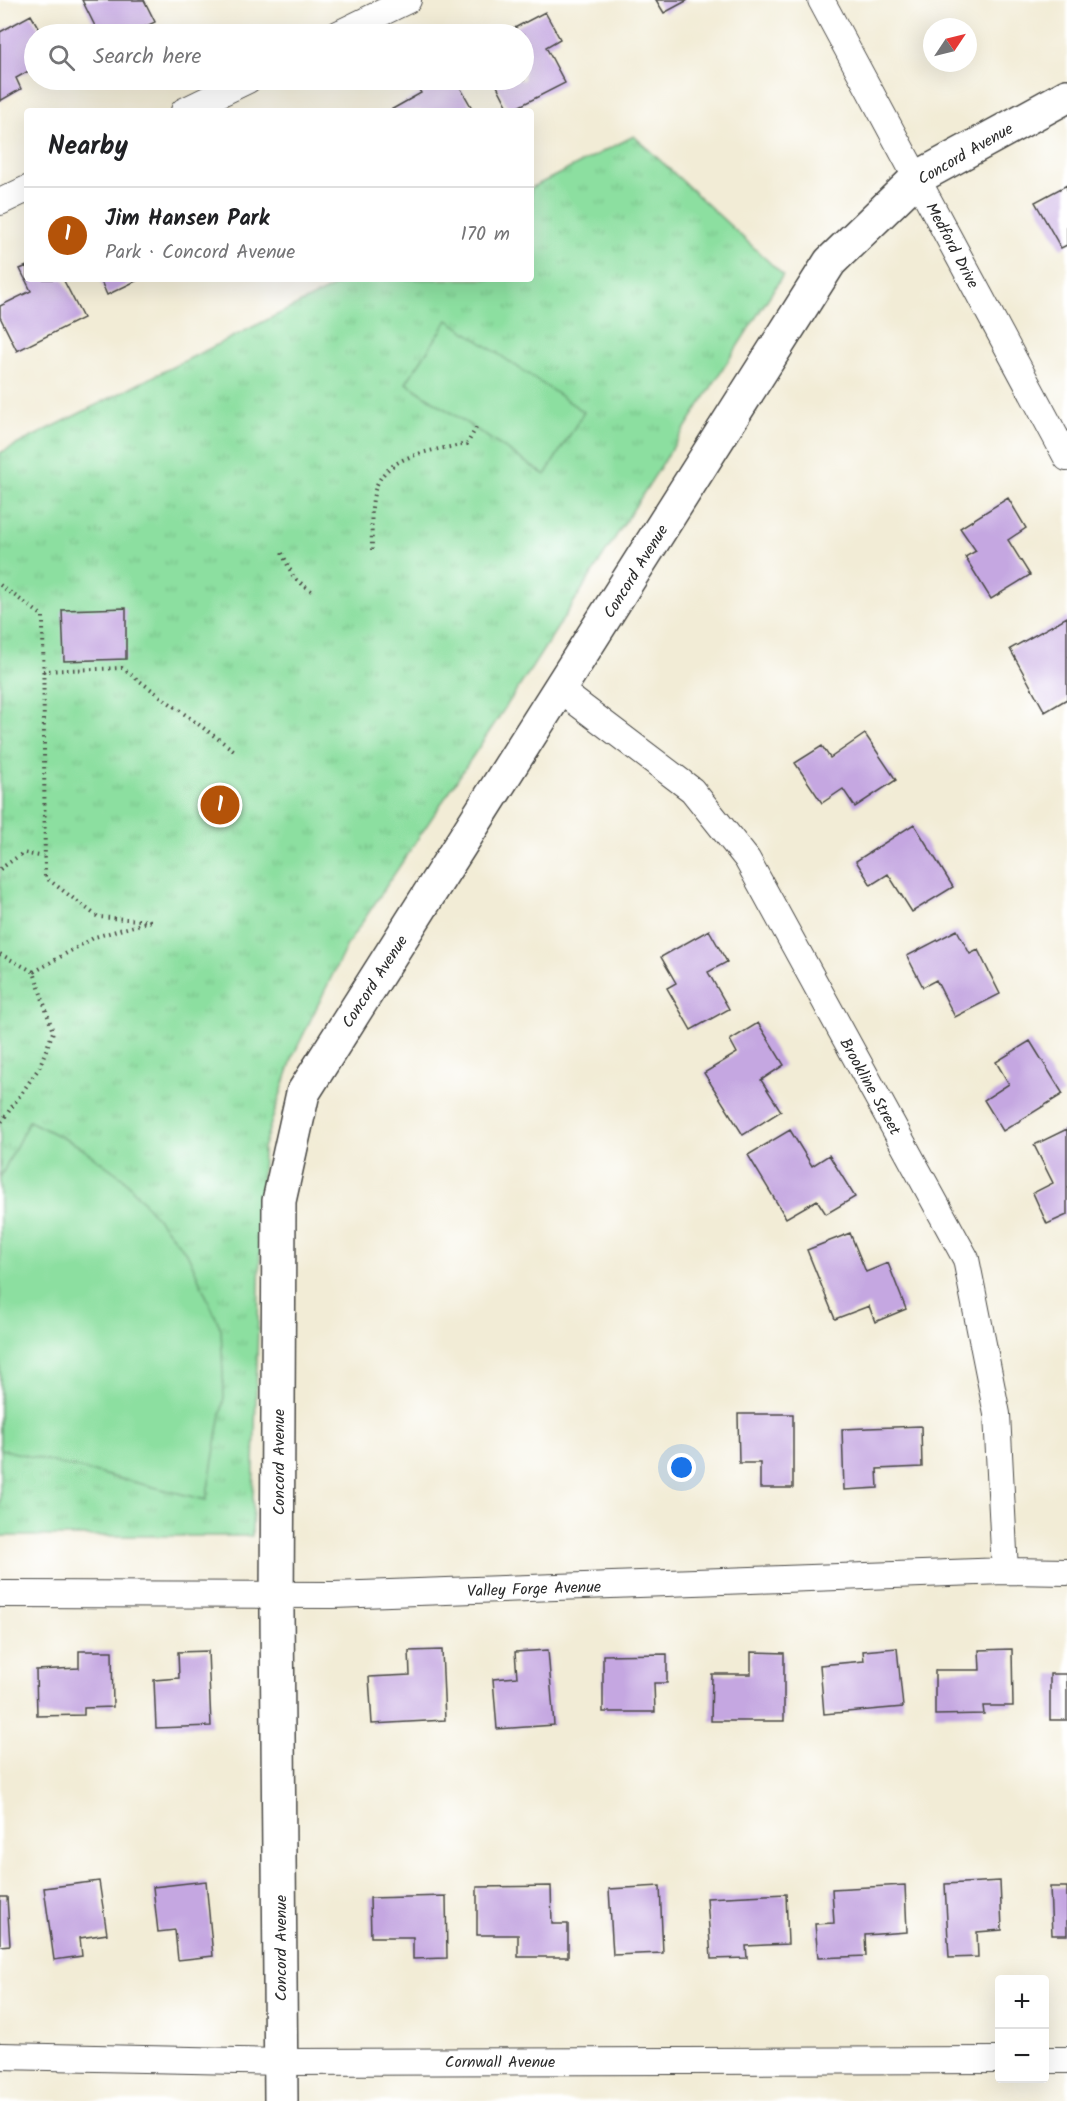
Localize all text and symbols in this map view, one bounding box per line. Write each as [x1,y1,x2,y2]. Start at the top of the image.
north arrow [923,18,977,72]
search box [24,24,534,90]
text: Search here [93,40,201,75]
icon: search [45,41,78,74]
street label: Concord Avenue [913,117,1018,192]
text: Nearby [48,126,128,168]
street label: Medford Drive [919,198,985,293]
text: Jim Hansen Park [105,202,269,237]
text: 1 [64,219,71,251]
text: 170 m [461,219,510,251]
text: Park · Concord Avenue [105,237,295,269]
street label: Concord Avenue [597,520,675,624]
pin: 1 [200,782,240,828]
street label: Concord Avenue [336,930,415,1033]
street label: Brookline Street [833,1033,907,1141]
street label: Concord Avenue [267,1409,292,1515]
your location [667,1453,696,1482]
street label: Valley Forge Avenue [467,1575,602,1604]
street label: Concord Avenue [269,1895,294,2001]
map controls [995,1975,1049,2083]
button: + [995,1975,1049,2029]
button: − [995,2029,1049,2083]
street label: Cornwall Avenue [445,2050,555,2075]

